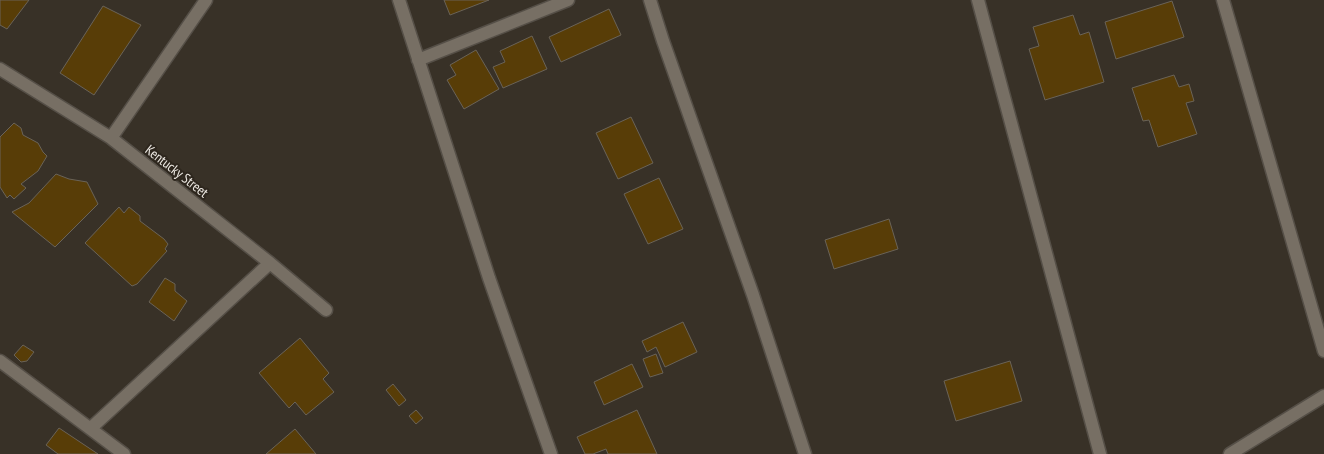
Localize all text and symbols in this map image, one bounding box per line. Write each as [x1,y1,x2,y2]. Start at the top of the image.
street label: Kentucky Street [142,141,212,201]

